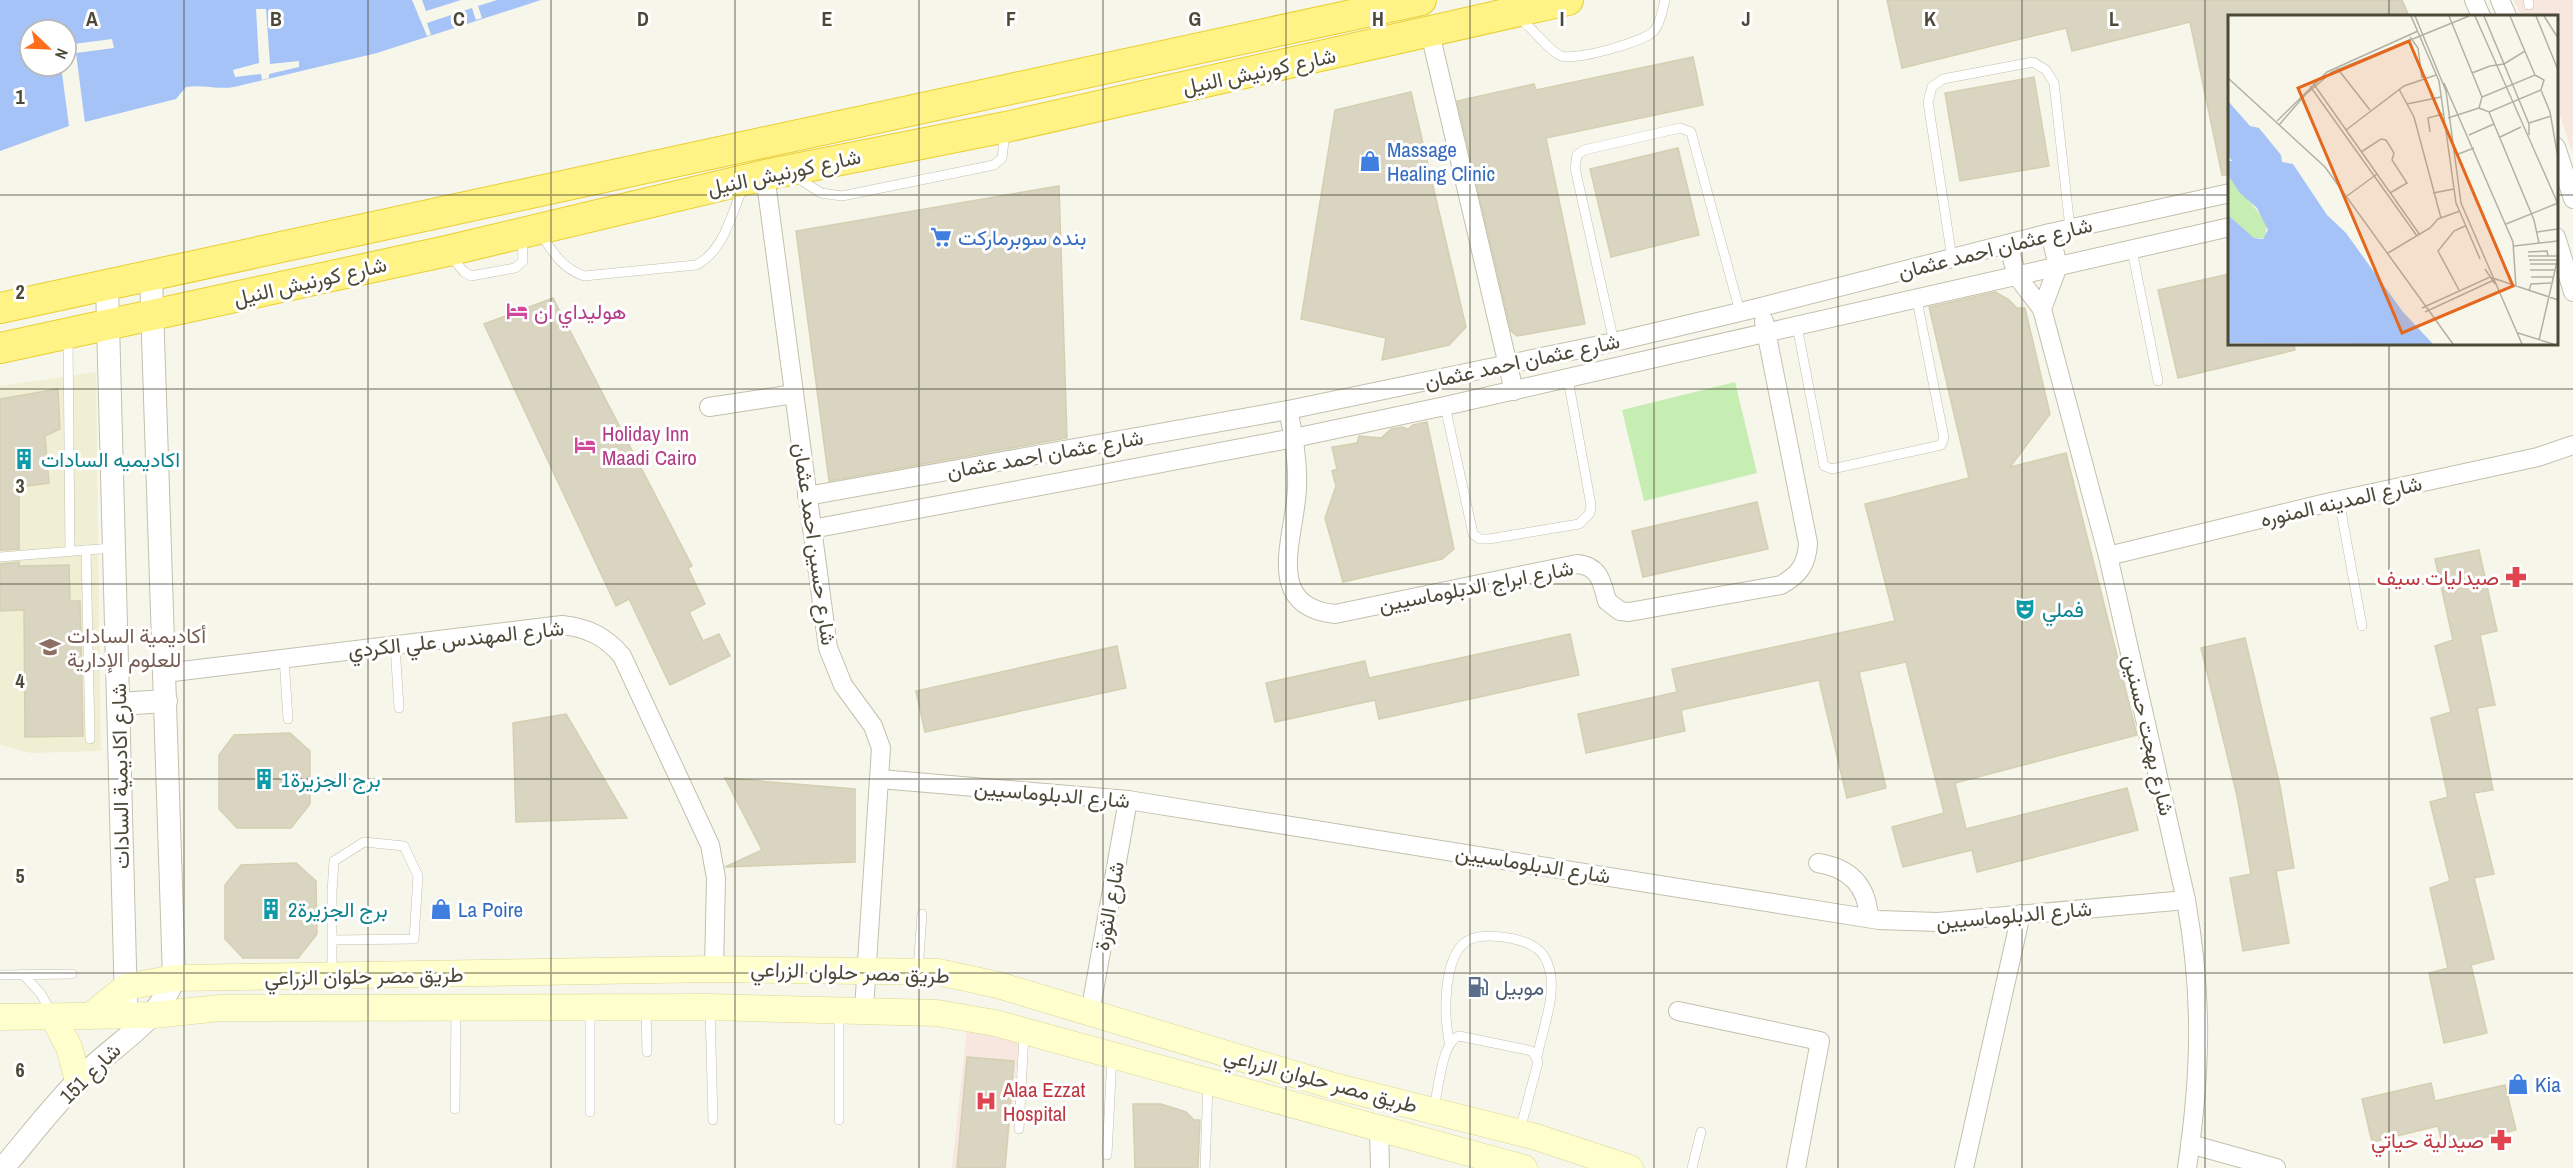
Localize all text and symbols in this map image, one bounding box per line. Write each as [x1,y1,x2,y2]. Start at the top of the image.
text: A [86,5,98,32]
text: B [270,5,282,32]
text: C [453,5,465,32]
text: D [637,5,649,32]
text: E [822,5,833,32]
text: F [1006,5,1016,32]
text: G [1189,5,1201,32]
text: H [1372,5,1384,32]
text: I [1560,5,1564,32]
text: J [1741,5,1751,32]
text: K [1924,5,1936,32]
text: L [2109,5,2119,32]
inset map [2228,15,2558,345]
north arrow [18,18,78,78]
street label: شارع كورنيش النيل [1180,41,1338,101]
text: N [50,45,74,63]
text: 1 [15,83,25,110]
place label: Massage Healing Clinic [1387,135,1495,188]
street label: شارع كورنيش النيل [705,142,863,202]
shop icon: Massage Healing Clinic [1358,149,1382,173]
street label: شارع عثمان احمد عثمان [1895,210,2095,286]
place label: بنده سوبرماركت [958,223,1086,252]
supermarket icon: بنده سوبرماركت [929,225,953,249]
street label: شارع كورنيش النيل [231,249,389,313]
text: 2 [15,278,25,305]
place label: هوليداي ان [534,297,626,329]
hotel icon: هوليداي ان [505,299,529,323]
street label: شارع عثمان احمد عثمان [1422,326,1622,396]
place label: Holiday Inn Maadi Cairo [602,419,697,472]
street label: شارع عثمان احمد عثمان [944,422,1146,486]
hotel icon: Holiday Inn Maadi Cairo [573,433,597,457]
street label: شارع حسين احمد عثمان [786,441,844,647]
place label: اكاديميه السادات [41,445,180,474]
building icon: اكاديميه السادات [12,447,36,471]
street label: شارع المدينه المنوره [2257,468,2425,534]
text: 3 [15,472,25,499]
street label: شارع ابراج الدبلوماسيين [1376,553,1576,619]
place label: صيدليات سيف [2377,563,2499,592]
pharmacy icon: صيدليات سيف [2504,565,2528,589]
place label: فملي [2042,595,2084,627]
theatre icon: فملي [2013,597,2037,621]
street label: شارع المهندس علي الكردي [346,613,566,668]
place label: أكاديمية السادات للعلوم الإدارية [67,621,206,674]
school or university icon: أكاديمية السادات للعلوم الإدارية [38,635,62,659]
street label: شارع بهجت حسنين [2116,652,2182,818]
text: 4 [15,667,25,694]
street label: شارع اكاديمية السادات [104,683,136,869]
place label: برج الجزيرة1 [281,765,381,794]
building icon: برج الجزيرة1 [252,767,276,791]
street label: شارع الدبلوماسيين [973,773,1131,815]
street label: شارع الدبلوماسيين [1453,837,1613,891]
street label: شارع الثورة [1087,859,1131,953]
text: 5 [15,862,25,889]
street label: شارع الدبلوماسيين [1935,894,2093,936]
place label: برج الجزيرة2 [288,895,388,924]
place label: La Poire [458,895,523,924]
building icon: برج الجزيرة2 [259,897,283,921]
shop icon: La Poire [429,897,453,921]
street label: طريق مصر حلوان الزراعي [750,954,950,993]
street label: طريق مصر حلوان الزراعي [264,960,464,995]
place label: موبيل [1495,973,1544,1002]
fuel station icon: موبيل [1466,975,1490,999]
street label: شارع 151 [53,1036,127,1110]
street label: طريق مصر حلوان الزراعي [1220,1040,1421,1123]
text: 6 [15,1056,25,1083]
place label: Kia [2535,1070,2561,1099]
shop icon: Kia [2506,1072,2530,1096]
place label: Alaa Ezzat Hospital [1002,1075,1086,1128]
hospital icon: Alaa Ezzat Hospital [974,1089,998,1113]
place label: صيدلية حياتي [2371,1126,2484,1158]
pharmacy icon: صيدلية حياتي [2489,1128,2513,1152]

